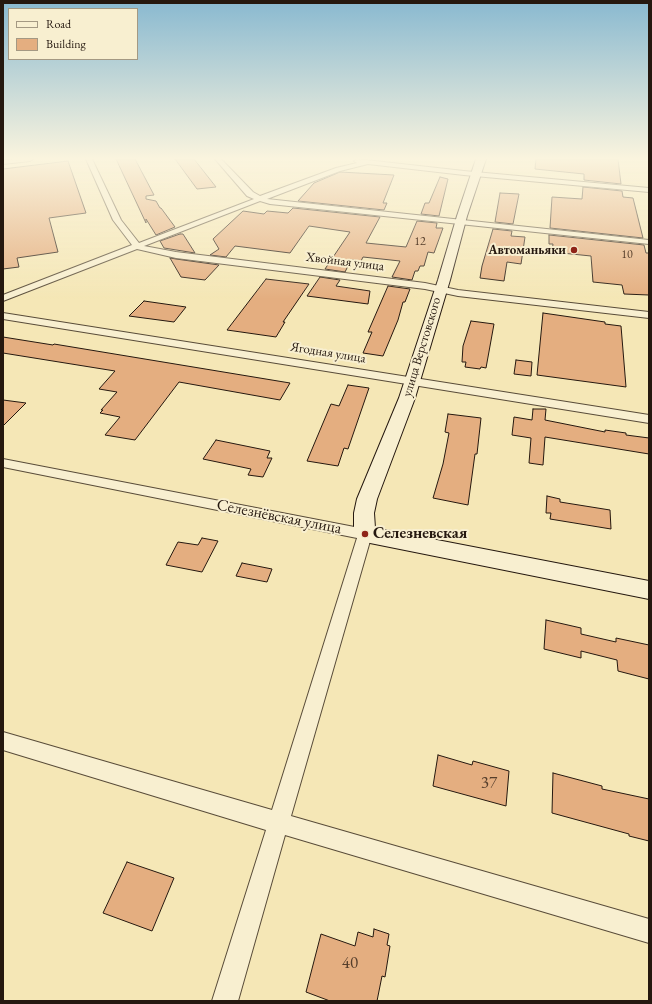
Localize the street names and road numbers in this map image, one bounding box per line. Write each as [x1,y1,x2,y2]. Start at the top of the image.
street label: Хвойная улица [305,249,385,275]
street label: улица Верстовского [399,295,445,399]
street label: Ягодная улица [289,339,367,367]
street label: Селезнёвская улица [215,495,343,539]

